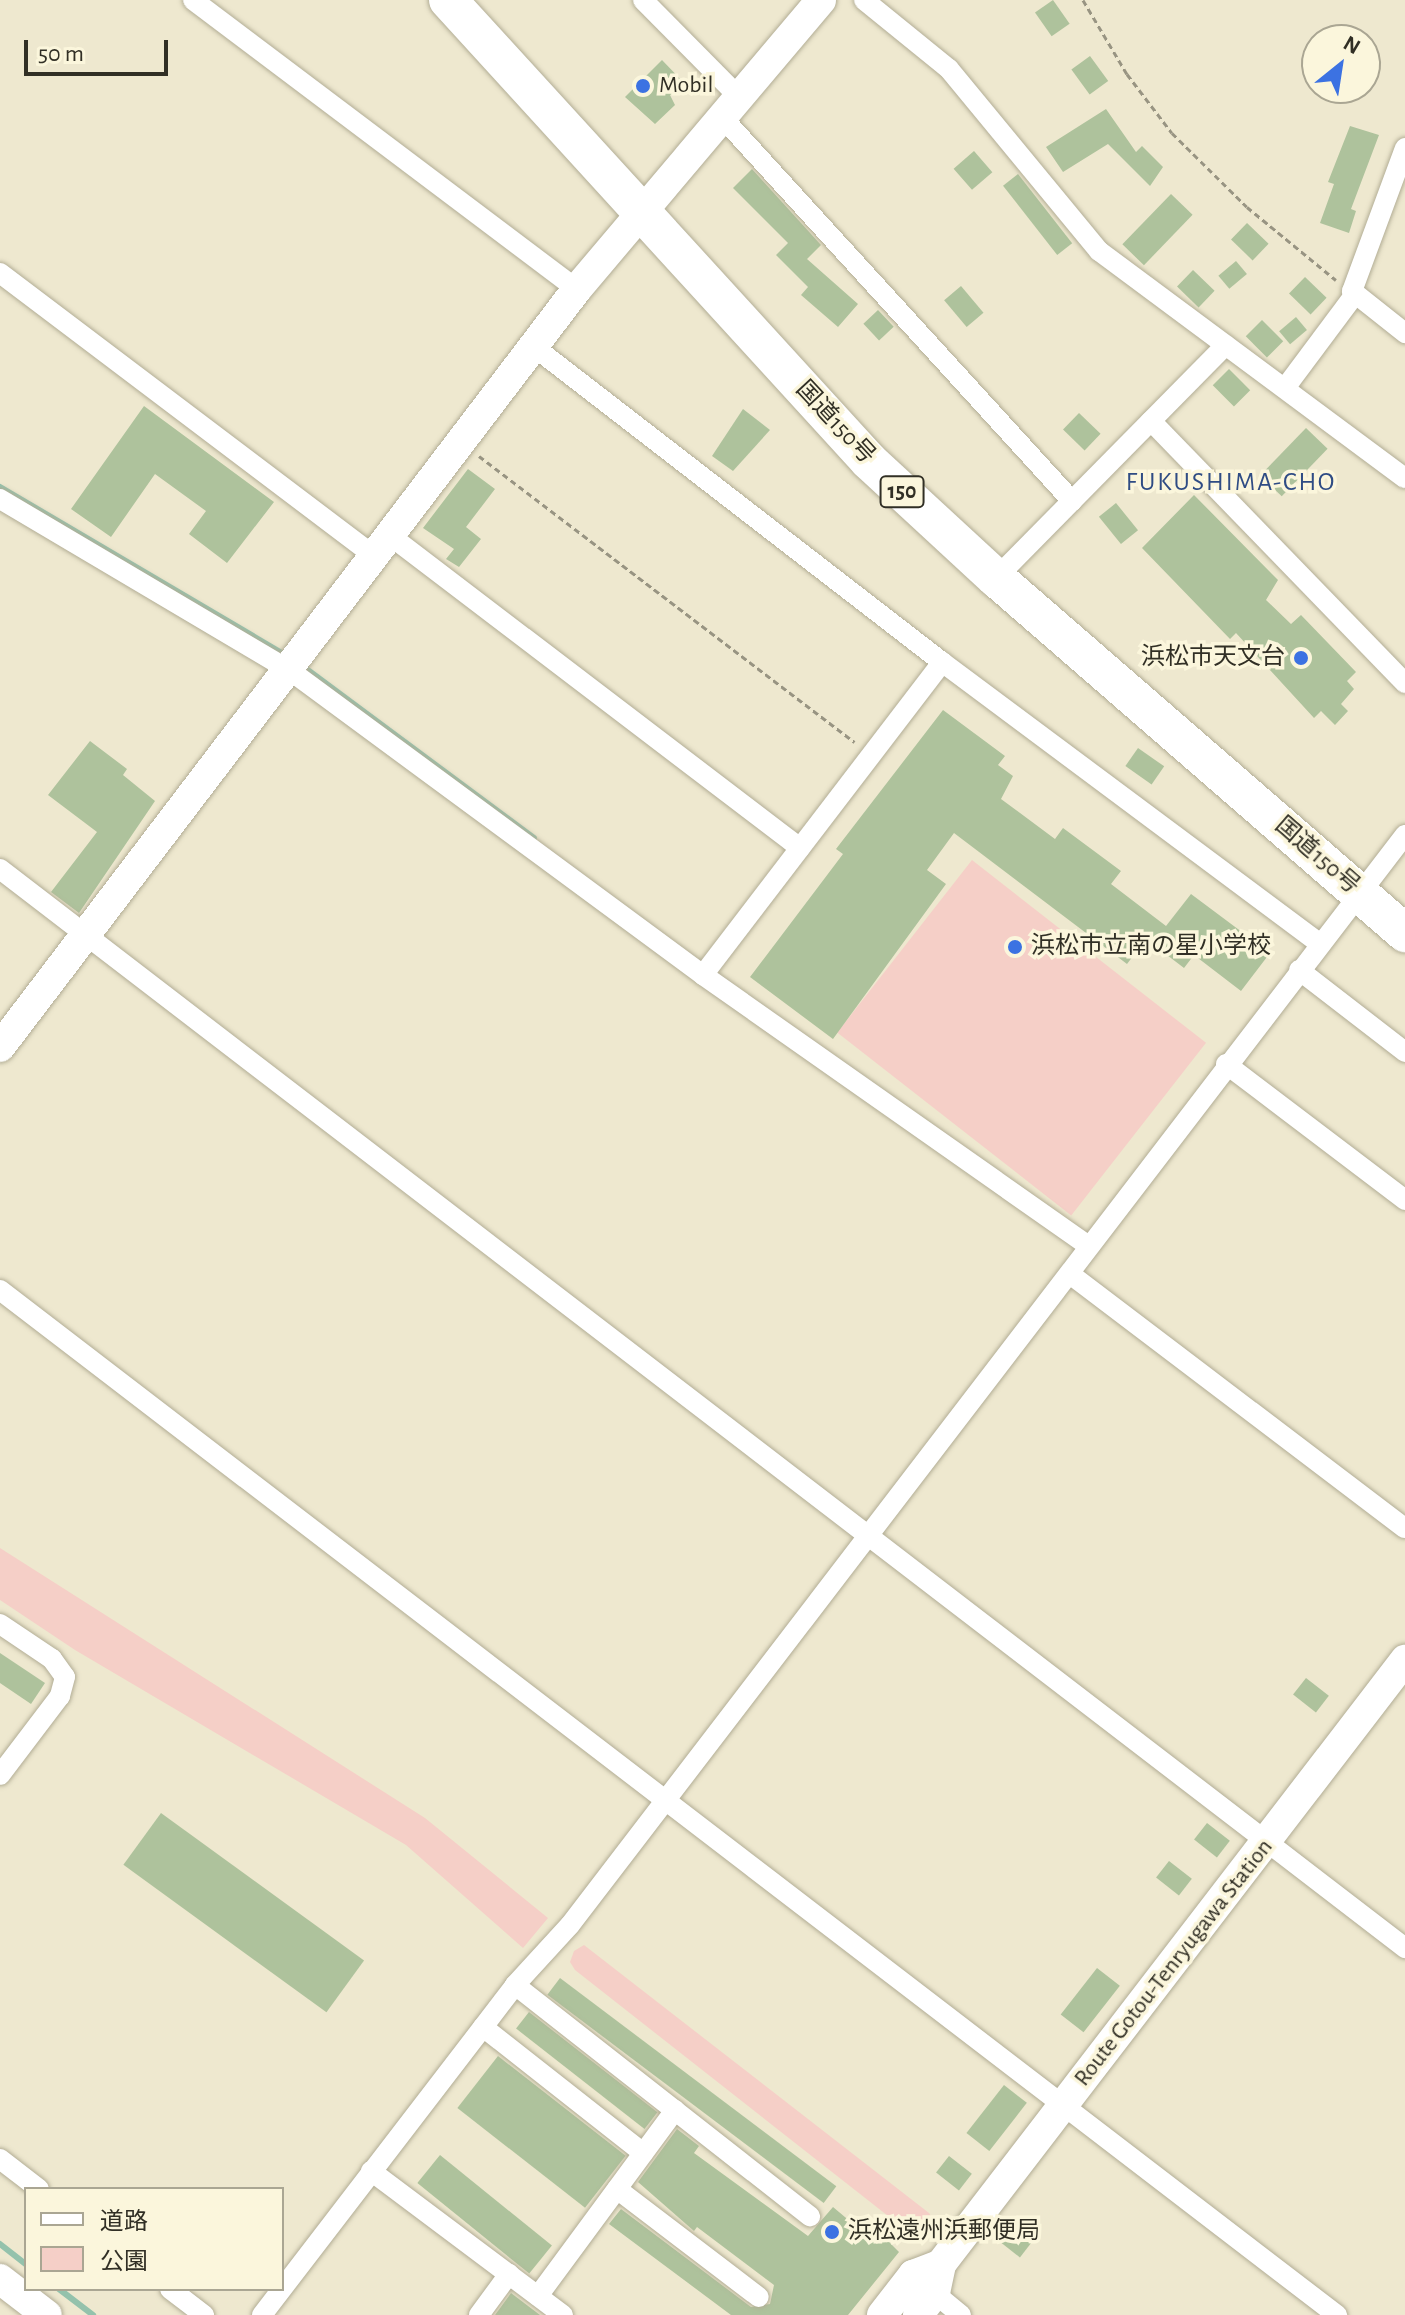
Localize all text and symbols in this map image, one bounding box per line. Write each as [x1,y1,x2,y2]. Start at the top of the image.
scale bar [28,24,172,74]
north arrow [1301,24,1381,104]
text: N [1340,32,1364,58]
text: 50 m [38,42,84,66]
place label: Mobil [659,72,713,100]
marker: Mobil [634,77,652,95]
street label: 国道150号 [789,376,881,470]
district label: FUKUSHIMA-CHO [1126,467,1336,499]
road number: 150 [878,474,926,510]
place label: 浜松市天文台 [1141,644,1285,672]
marker: 浜松市天文台 [1292,649,1310,667]
street label: 国道150号 [1269,811,1365,901]
place label: 浜松市立南の星小学校 [1031,933,1271,961]
marker: 浜松市立南の星小学校 [1006,938,1024,956]
street label: Route Gotou-Tenryugawa Station [1068,1834,1280,2092]
legend [24,2187,284,2291]
text: 道路 [100,2210,148,2234]
place label: 浜松遠州浜郵便局 [848,2218,1040,2246]
marker: 浜松遠州浜郵便局 [823,2223,841,2241]
text: 公園 [100,2250,148,2274]

